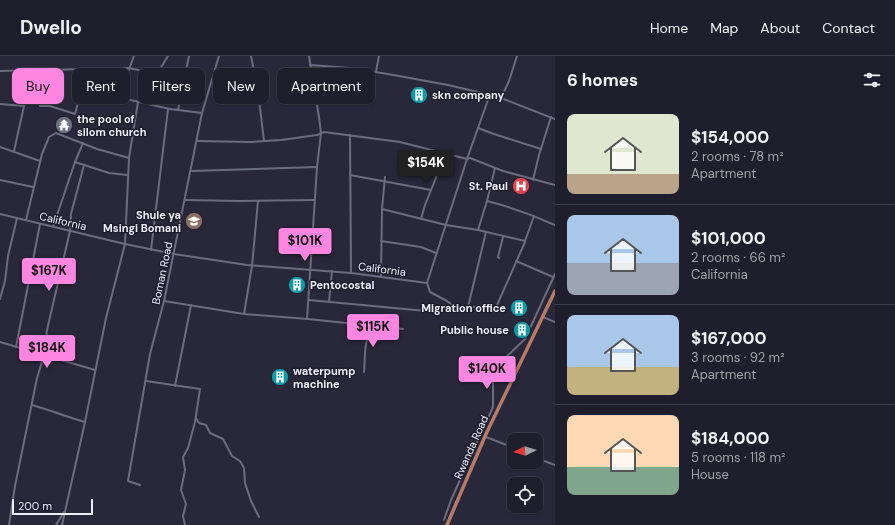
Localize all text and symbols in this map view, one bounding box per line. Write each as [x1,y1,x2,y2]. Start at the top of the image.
text: Dwello [20,15,82,40]
text: Home [650,19,688,37]
text: Map [710,19,738,37]
text: About [760,19,800,37]
text: Contact [822,19,875,37]
chip: Buy [12,68,64,104]
chip: Rent [72,68,130,104]
chip: Filters [138,68,205,104]
chip: New [213,68,269,104]
chip: Apartment [277,68,375,104]
text: 6 homes [567,69,638,91]
icon: filters [861,69,883,91]
building icon: skn company [409,85,429,105]
place label: skn company [432,88,505,102]
place label: the pool of silom church [77,112,147,139]
temple icon: the pool of silom church [54,115,74,135]
text: $154,000 [691,126,769,148]
icon: home [599,130,647,178]
text: 2 rooms · 78 m² [691,148,783,165]
pin: $154K [398,150,454,184]
text: $154K [407,154,445,171]
text: Apartment [691,165,756,182]
hospital icon: St. Paul [511,176,531,196]
place label: St. Paul [469,179,508,193]
place label: Shule ya Msingi Bomani [103,208,181,235]
street label: California [38,209,88,233]
school or university icon: Shule ya Msingi Bomani [184,211,204,231]
text: $101,000 [691,227,766,249]
pin: $101K [277,228,333,262]
icon: home [599,231,647,279]
text: $101K [288,232,322,249]
street label: Boman Road [149,240,175,306]
text: 2 rooms · 66 m² [691,249,785,266]
pin: $167K [21,258,77,292]
street label: California [357,259,407,279]
text: $167K [31,262,67,279]
text: California [691,266,748,283]
building icon: Pentocostal [287,275,307,295]
place label: Pentocostal [310,278,375,292]
building icon: Migration office [509,298,529,318]
place label: Migration office [421,301,506,315]
pin: $115K [345,314,401,348]
text: $115K [356,318,390,335]
building icon: Public house [512,320,532,340]
place label: Public house [440,323,509,337]
text: $167,000 [691,327,766,349]
icon: home [599,331,647,379]
pin: $184K [19,335,75,369]
text: $184K [28,339,66,356]
text: 3 rooms · 92 m² [691,349,784,366]
pin: $140K [459,356,515,390]
text: $140K [468,360,506,377]
place label: waterpump machine [293,364,355,391]
text: Apartment [691,366,756,383]
building icon: waterpump machine [270,367,290,387]
street label: Rwanda Road [451,413,491,481]
text: $184,000 [691,427,769,449]
icon: home [599,431,647,479]
north arrow [507,433,543,469]
map controls [507,433,543,513]
text: 5 rooms · 118 m² [691,449,785,466]
text: House [691,466,729,483]
button: locate [507,477,543,513]
scale bar [12,497,93,516]
text: 200 m [18,499,52,513]

